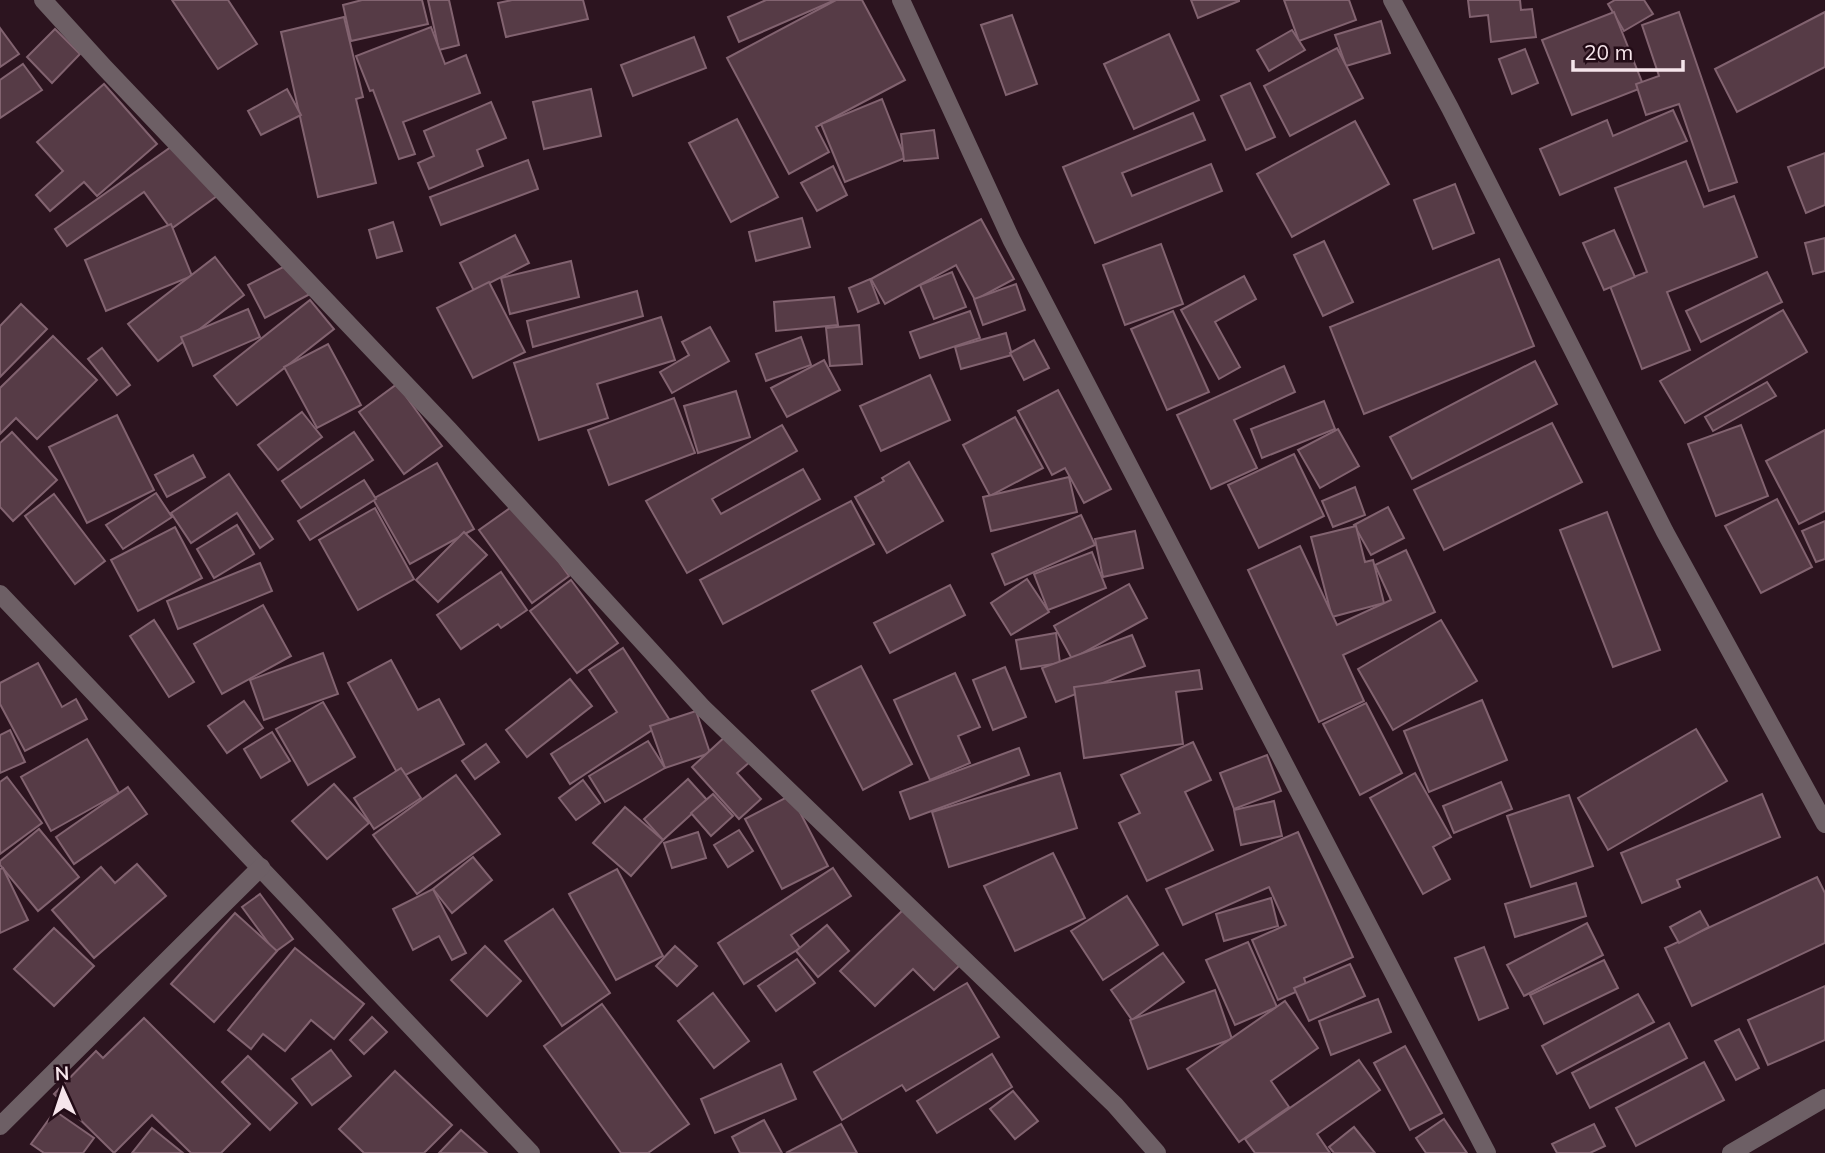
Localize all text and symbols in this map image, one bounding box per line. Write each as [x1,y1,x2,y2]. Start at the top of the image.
scale bar [1573,28,1683,72]
text: 20 m [1584,39,1633,65]
north arrow [28,1055,98,1125]
text: N [54,1061,70,1085]

